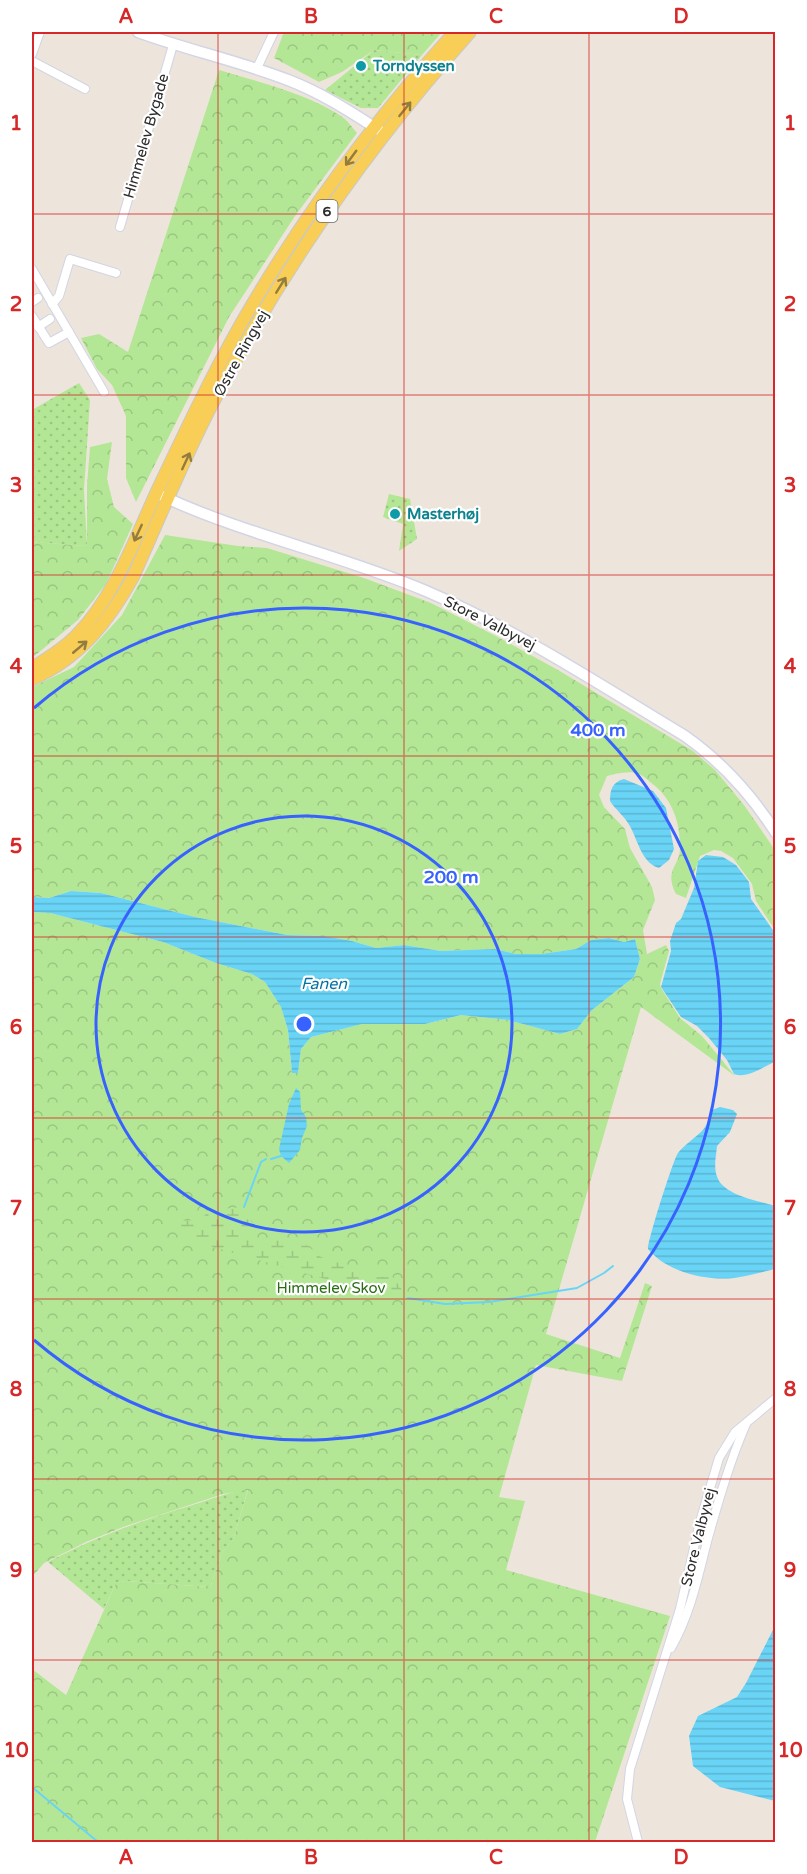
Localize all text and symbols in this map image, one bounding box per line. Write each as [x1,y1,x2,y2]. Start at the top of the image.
text: A [119,5,134,29]
text: B [304,5,318,29]
text: C [489,5,503,29]
text: D [673,5,689,29]
place label: Torndyssen [372,57,455,76]
marker: Torndyssen [354,59,368,73]
street label: Himmelev Bygade [120,72,172,200]
one-way arrow [398,101,411,117]
text: 1 [10,112,22,136]
text: 1 [784,112,796,136]
one-way arrow [345,149,357,165]
road number: 6 [316,200,338,222]
one-way arrow [274,277,287,294]
text: 2 [10,293,22,317]
text: 2 [784,293,796,317]
street label: Østre Ringvej [210,307,272,399]
one-way arrow [180,452,192,470]
text: 3 [10,474,22,498]
text: 3 [784,474,796,498]
place label: Masterhøj [407,505,479,524]
marker: Masterhøj [388,507,402,521]
one-way arrow [132,523,143,541]
street label: Store Valbyvej [441,592,539,654]
one-way arrow [72,640,87,654]
text: 4 [10,655,23,679]
text: 4 [784,655,797,679]
text: 400 m [570,719,626,741]
text: 5 [10,835,22,859]
text: 5 [784,835,796,859]
text: 200 m [423,866,479,888]
water label: Fanen [301,974,348,994]
centre of rings [294,1014,314,1034]
text: 6 [10,1016,22,1040]
text: 6 [784,1016,796,1040]
text: 7 [10,1197,22,1221]
text: 7 [784,1197,796,1221]
park label: Himmelev Skov [276,1279,386,1297]
text: 8 [10,1378,22,1402]
text: 8 [784,1378,796,1402]
street label: Store Valbyvej [677,1486,719,1588]
text: 9 [10,1559,22,1583]
text: 9 [784,1559,796,1583]
text: 10 [3,1739,29,1763]
text: 10 [777,1739,803,1763]
text: A [119,1846,134,1870]
text: B [304,1846,318,1870]
text: C [489,1846,503,1870]
text: D [673,1846,689,1870]

